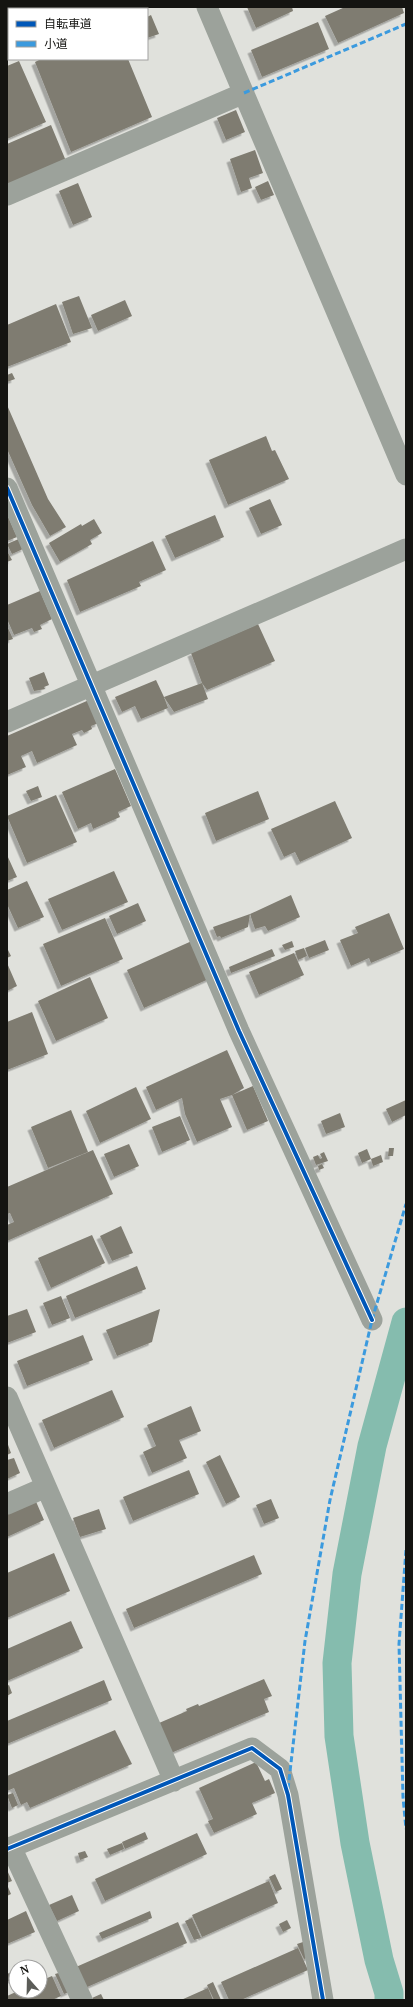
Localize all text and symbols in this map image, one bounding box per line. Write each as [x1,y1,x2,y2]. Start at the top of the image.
legend [8,8,148,60]
text: 自転車道 [44,16,92,31]
text: 小道 [44,36,68,51]
north arrow [8,1959,48,1999]
text: N [18,1961,32,1978]

